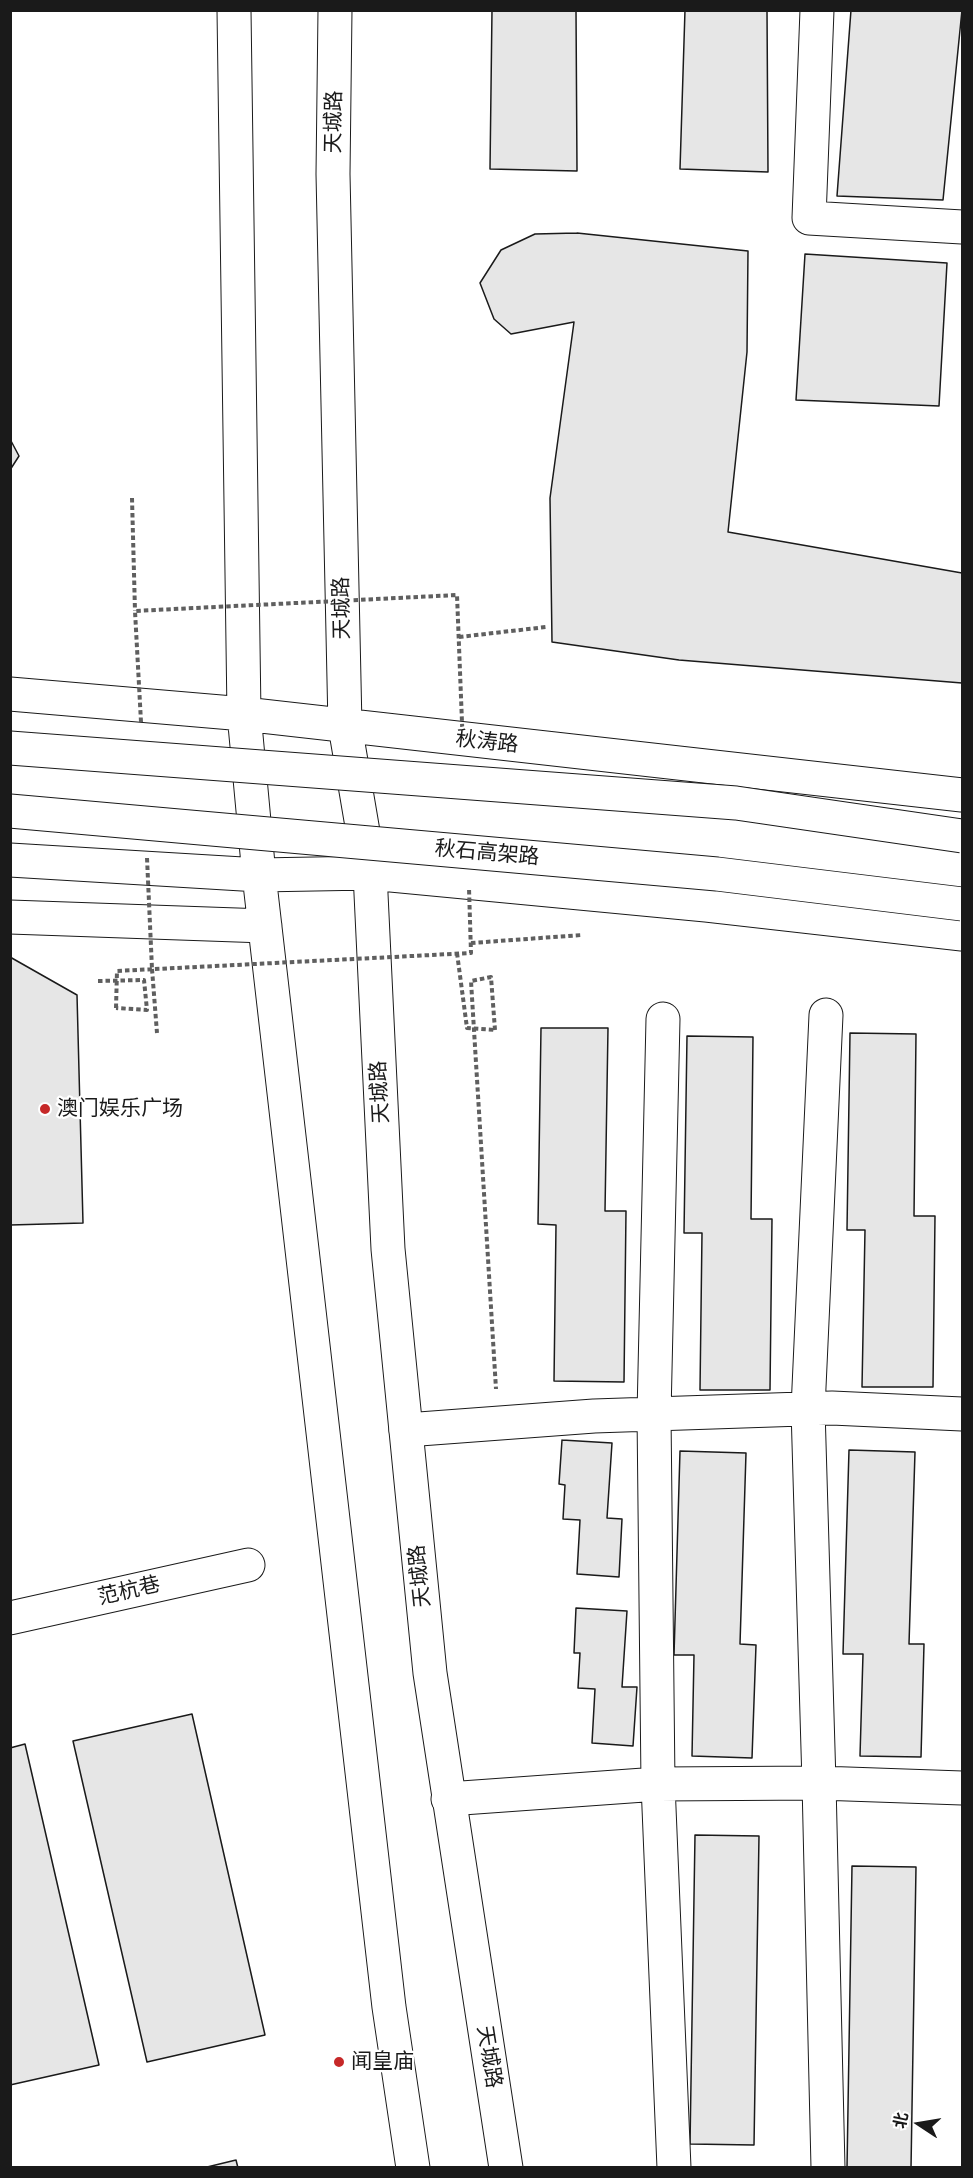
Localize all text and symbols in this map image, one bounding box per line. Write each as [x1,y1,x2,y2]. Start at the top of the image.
street label: 天城路 [321,90,347,154]
street label: 天城路 [329,576,355,640]
street label: 秋涛路 [454,726,520,758]
street label: 秋石高架路 [434,836,540,870]
street label: 天城路 [366,1060,394,1124]
place label: 澳门娱乐广场 [57,1096,183,1122]
marker: 澳门娱乐广场 [38,1102,52,1116]
street label: 天城路 [404,1543,436,1609]
street label: 范杭巷 [95,1572,163,1610]
street label: 天城路 [472,2024,506,2090]
place label: 闻皇庙 [351,2049,414,2075]
marker: 闻皇庙 [332,2055,346,2069]
north arrow [889,2094,949,2154]
text: 北 [892,2111,911,2130]

